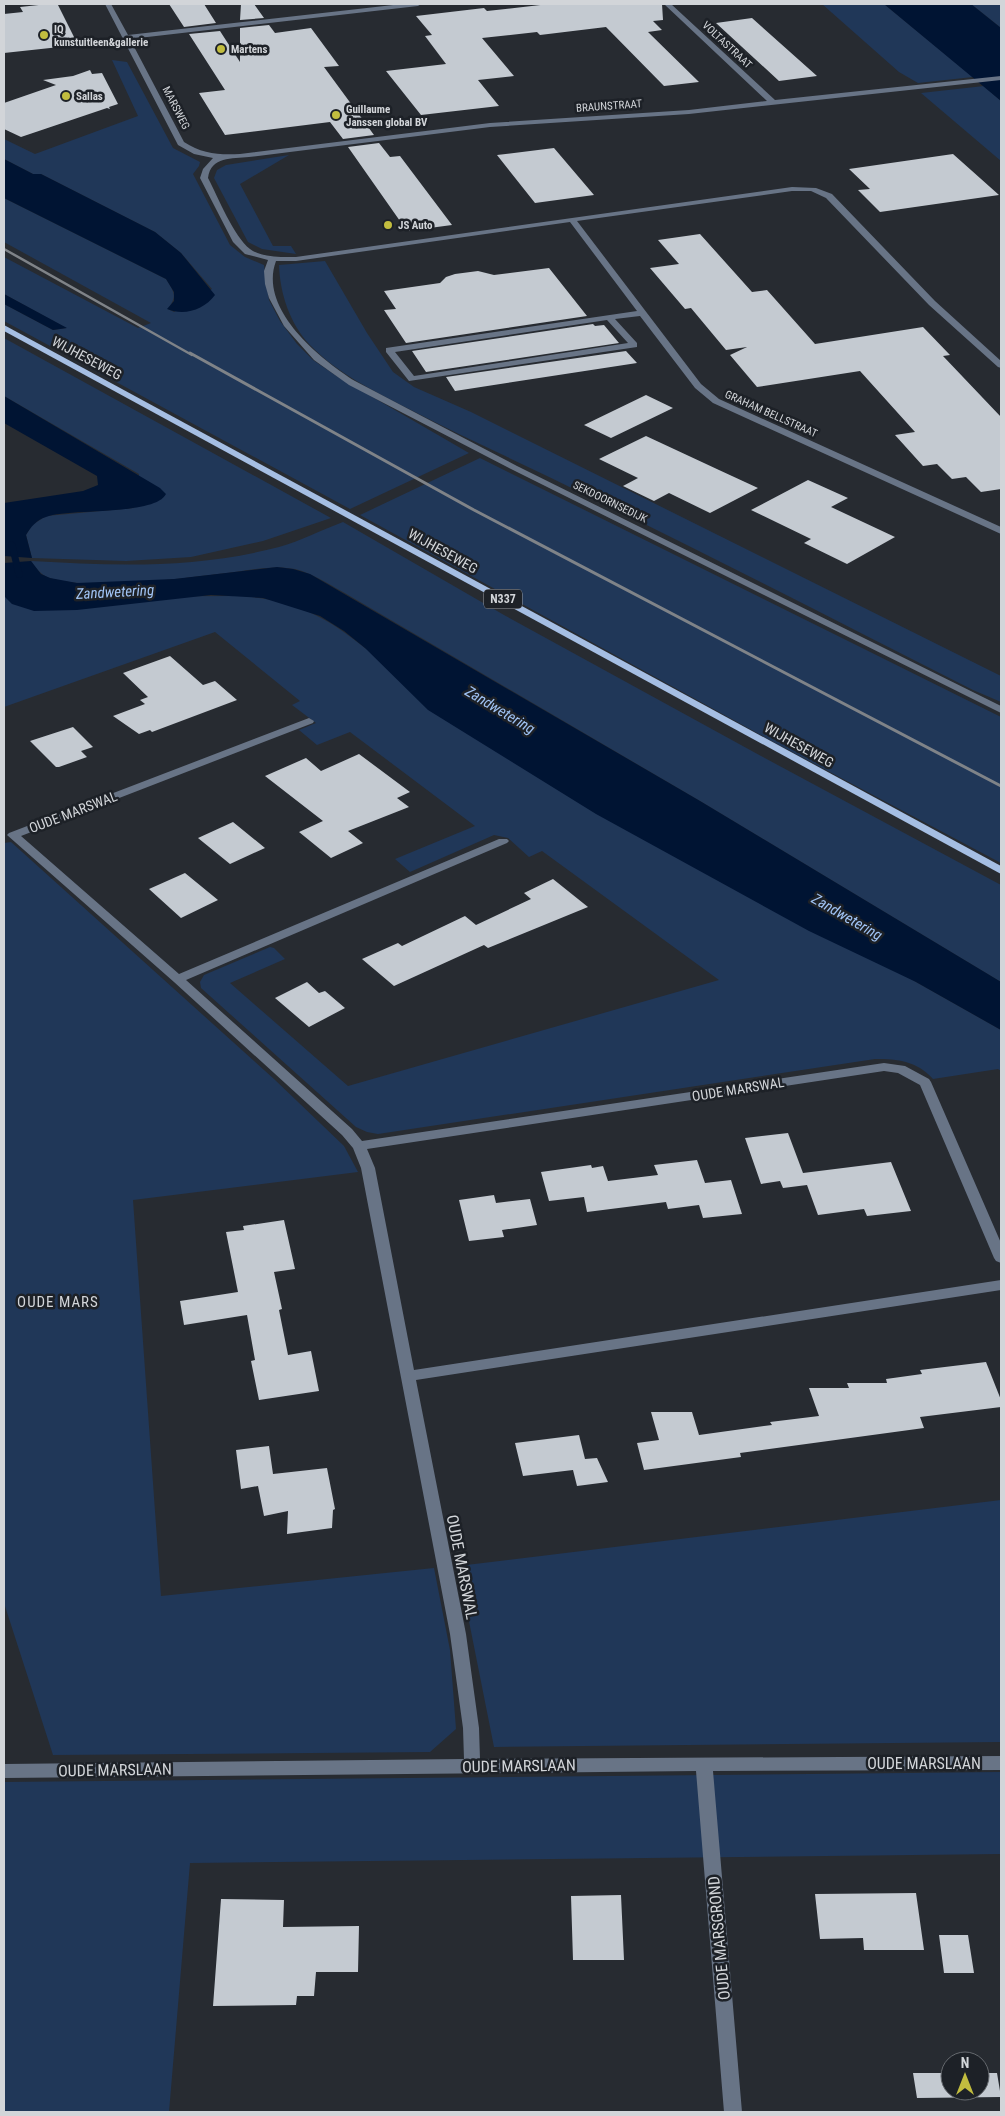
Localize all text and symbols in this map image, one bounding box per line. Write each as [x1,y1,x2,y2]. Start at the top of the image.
street label: VOLTASTRAAT [699,19,755,71]
place label: IQ kunstuitleen&gallerie [54,23,148,49]
marker: IQ kunstuitleen&gallerie [38,29,50,41]
marker: Martens [215,43,227,55]
place label: Martens [231,43,267,56]
street label: MARSWEG [160,84,192,132]
marker: Sallas [60,90,72,102]
place label: Sallas [76,90,103,103]
street label: BRAUNSTRAAT [576,97,643,115]
place label: Guillaume Janssen global BV [346,103,428,129]
marker: Guillaume Janssen global BV [330,109,342,121]
marker: JS Auto [382,219,394,231]
place label: JS Auto [398,219,433,232]
street label: WIJHESEWEG [49,333,125,383]
street label: GRAHAM BELLSTRAAT [723,388,819,440]
street label: SEKDOORNSEDIJK [571,478,649,526]
street label: WIJHESEWEG [406,525,480,577]
water label: Zandwetering [74,581,155,603]
road number: N337 [484,590,522,608]
water label: Zandwetering [461,682,538,738]
street label: WIJHESEWEG [762,719,836,771]
street label: OUDE MARSWAL [27,788,120,836]
water label: Zandwetering [808,889,885,944]
street label: OUDE MARSWAL [691,1074,786,1104]
district label: OUDE MARS [17,1293,99,1311]
street label: OUDE MARSWAL [443,1513,482,1621]
street label: OUDE MARSLAAN [867,1754,981,1773]
street label: OUDE MARSLAAN [462,1756,576,1776]
street label: OUDE MARSLAAN [58,1760,172,1780]
street label: OUDE MARSGROND [704,1875,734,2001]
north arrow [940,2051,990,2101]
text: N [961,2055,969,2071]

